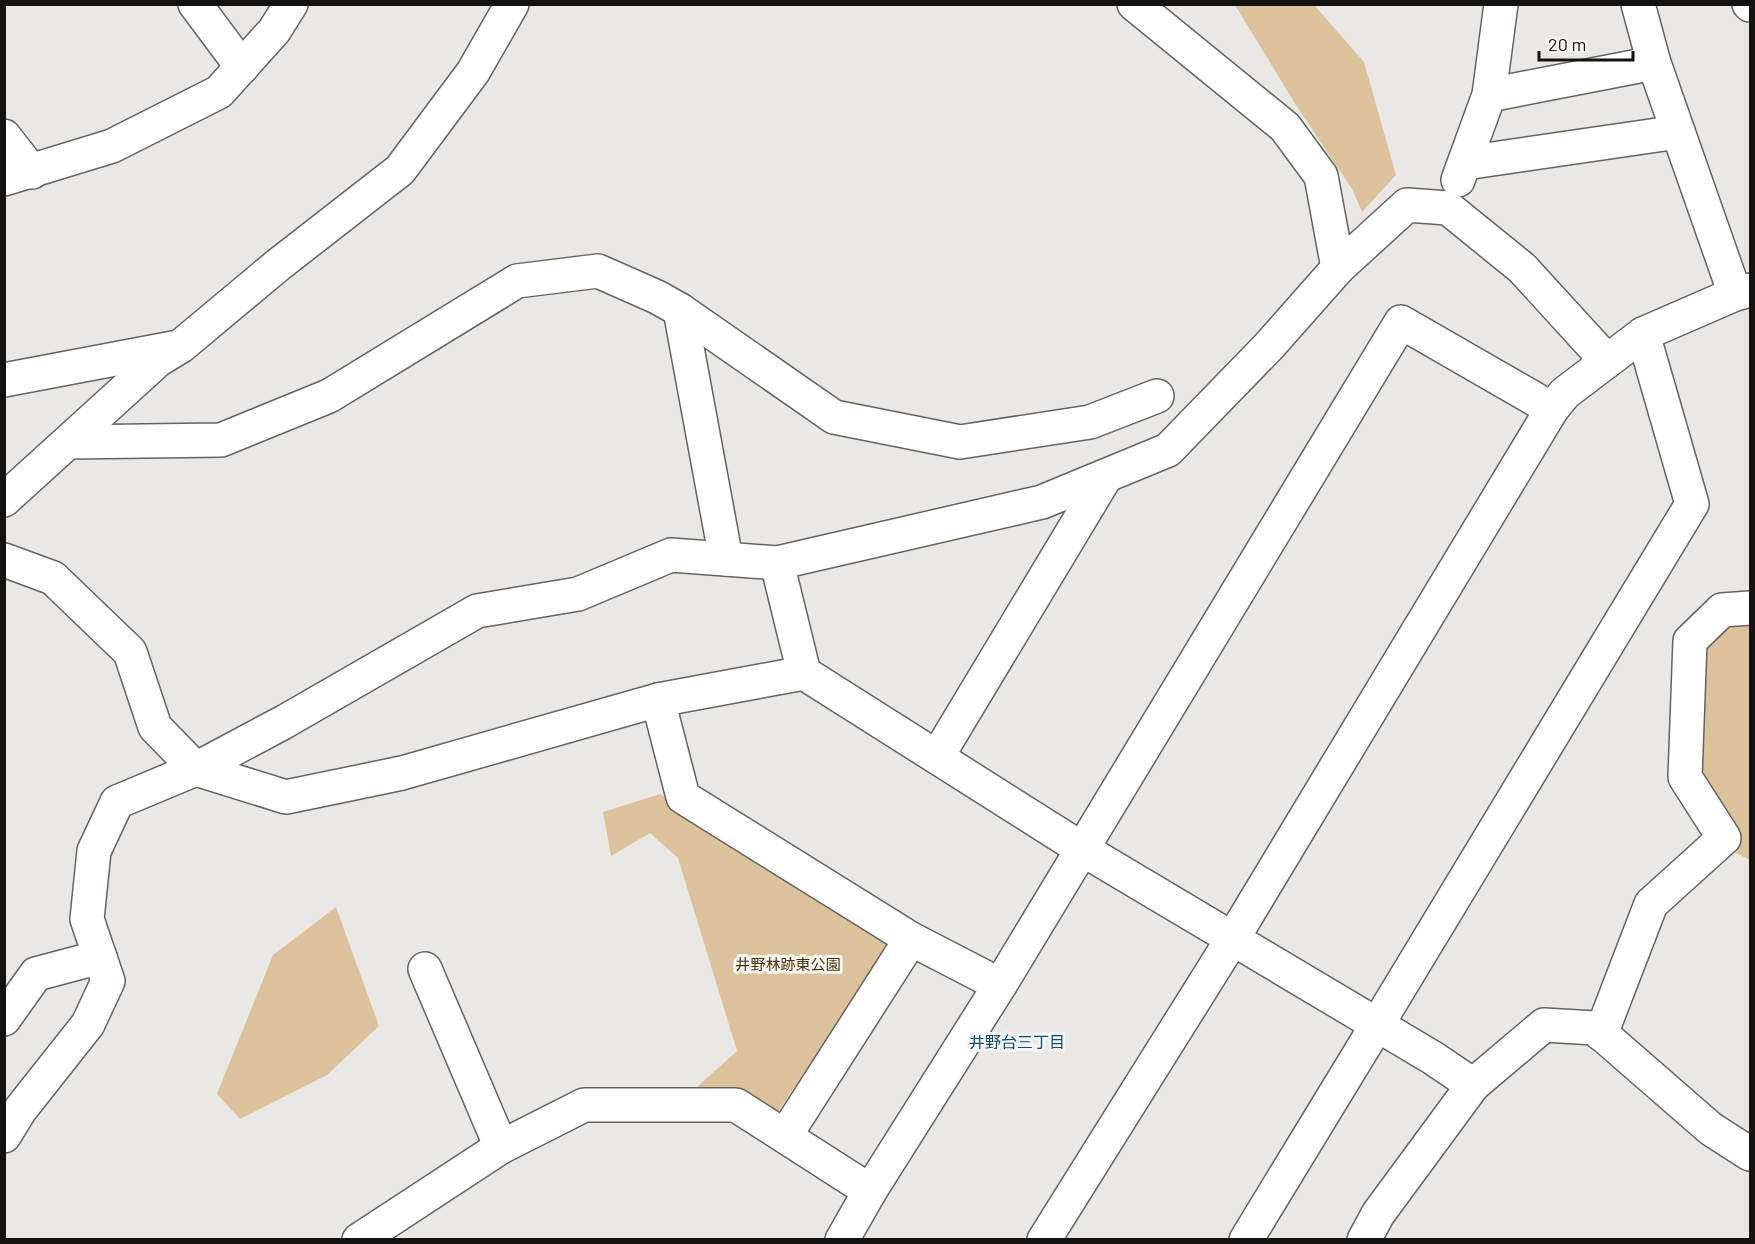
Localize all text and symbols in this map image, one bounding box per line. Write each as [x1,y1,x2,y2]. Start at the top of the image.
scale bar [1539,24,1634,62]
text: 20 m [1548,33,1586,55]
park label: 井野林跡東公園 [735,955,841,973]
district label: 井野台三丁目 [969,1032,1065,1051]

